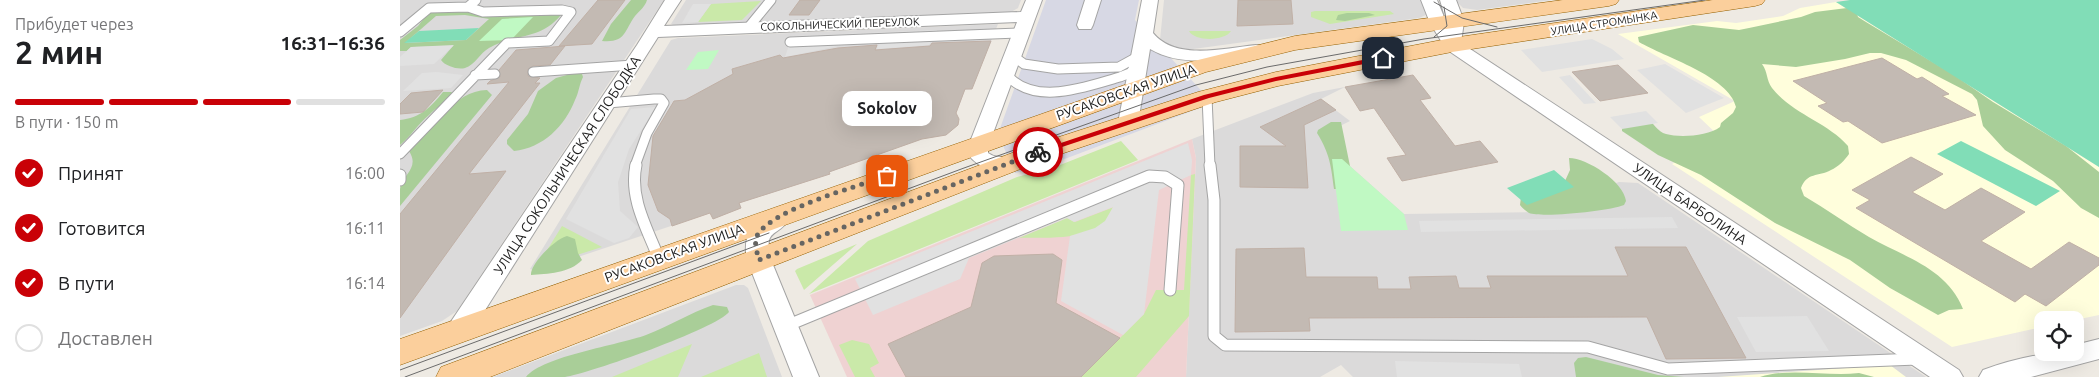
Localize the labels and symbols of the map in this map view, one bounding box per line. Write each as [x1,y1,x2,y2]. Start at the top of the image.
street label: УЛИЦА СТРОМЫНКА [1550,9,1659,37]
street label: СОКОЛЬНИЧЕСКИЙ ПЕРЕУЛОК [760,15,920,33]
pin [1362,37,1404,79]
street label: УЛИЦА СОКОЛЬНИЧЕСКАЯ СЛОБОДКА [490,53,644,277]
street label: РУСАКОВСКАЯ УЛИЦА [1054,61,1198,123]
callout: Sokolov [842,91,932,126]
courier [1013,127,1063,177]
pin [866,155,908,197]
street label: УЛИЦА БАРБОЛИНА [1630,160,1750,248]
street label: РУСАКОВСКАЯ УЛИЦА [602,220,746,286]

